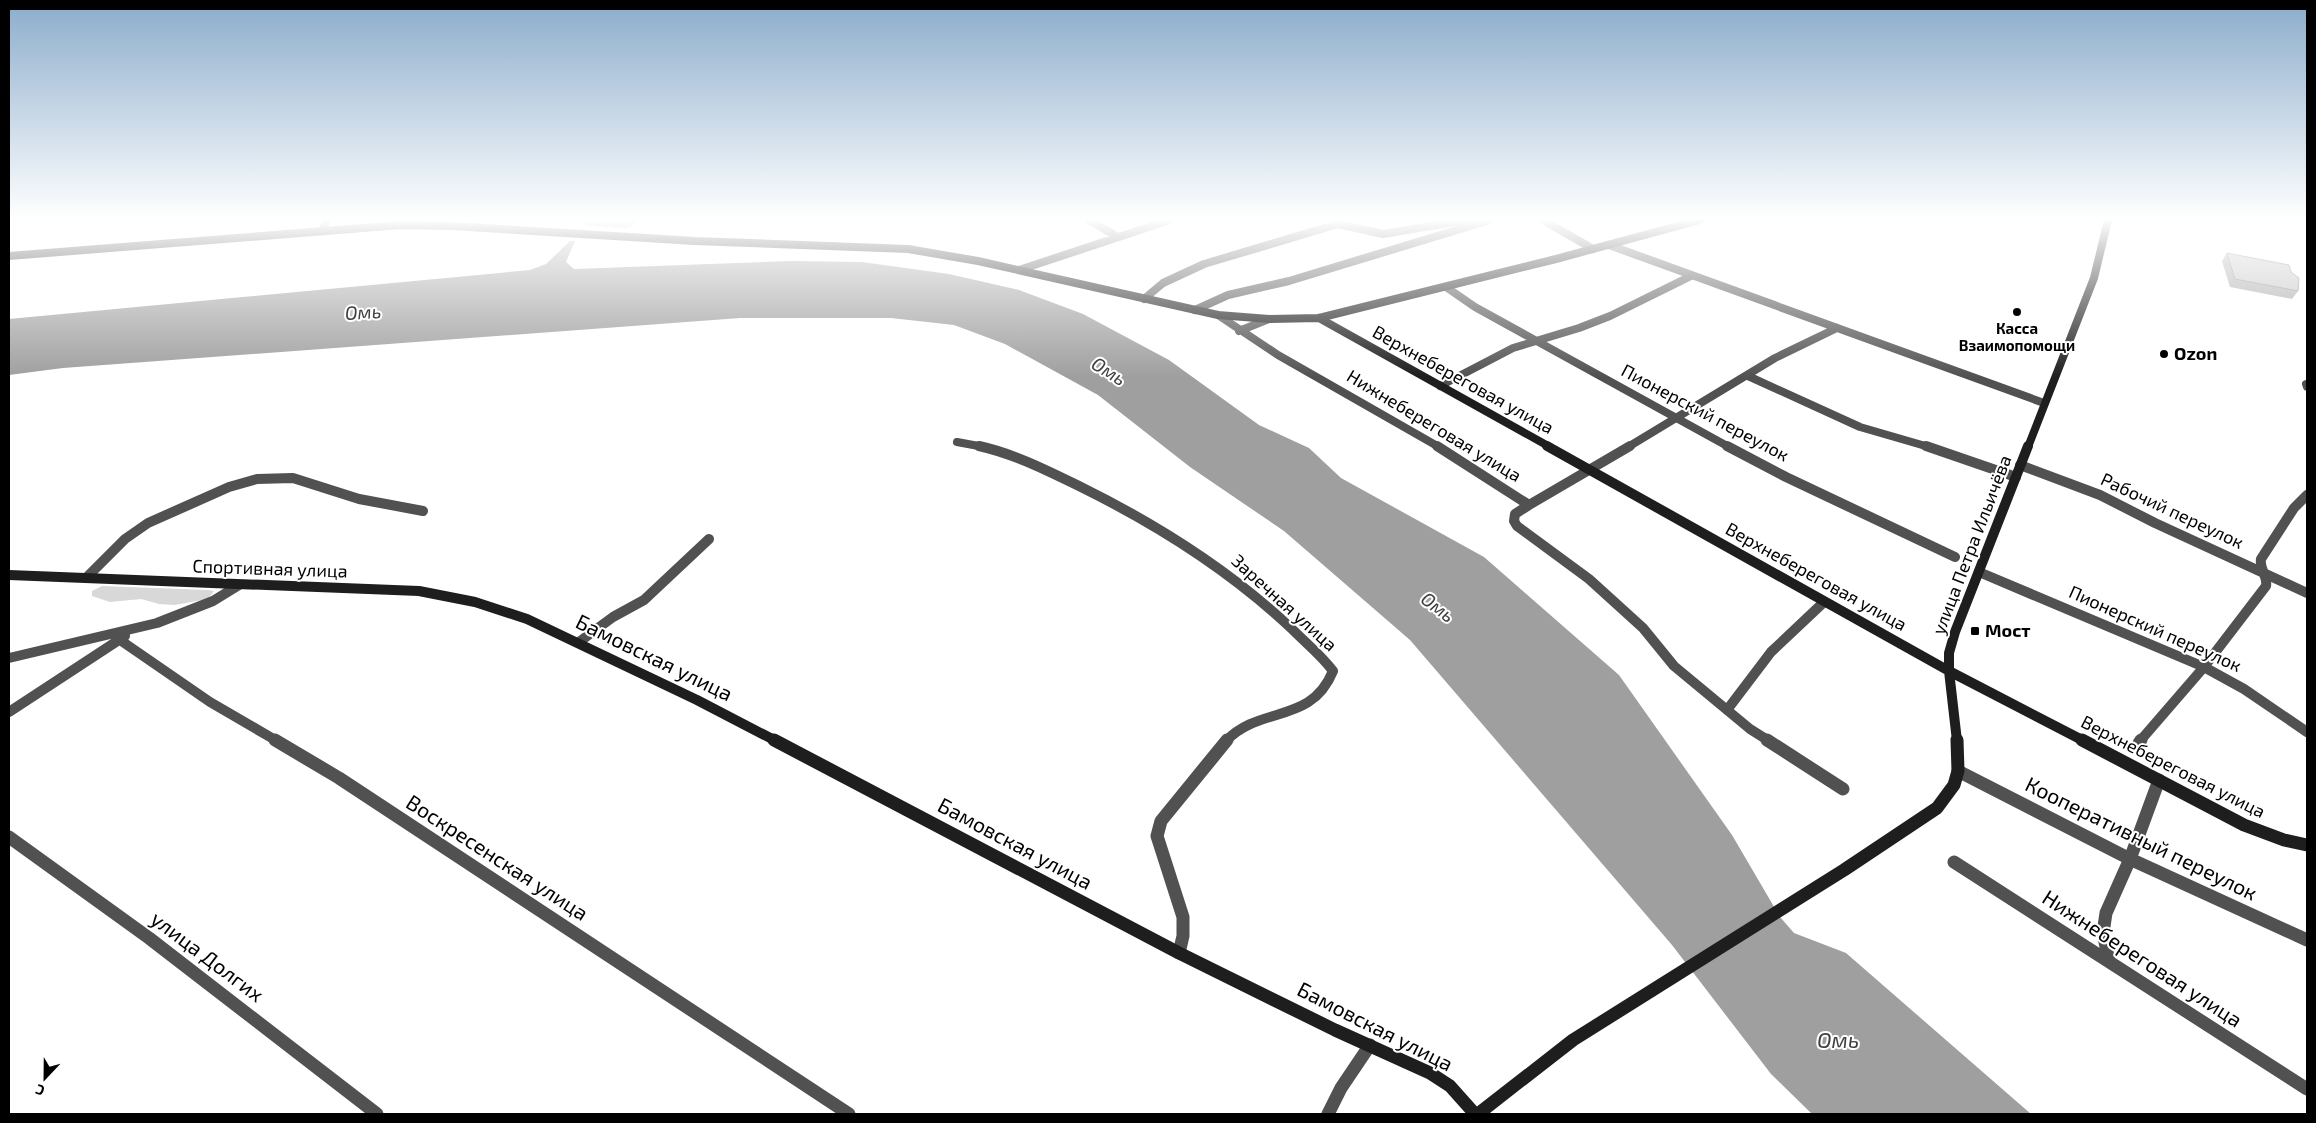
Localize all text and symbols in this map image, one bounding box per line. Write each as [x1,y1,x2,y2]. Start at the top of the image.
water label: Омь [344,299,382,324]
marker: Касса Взаимопомощи [2011,306,2023,318]
place label: Касса Взаимопомощи [1959,319,2075,354]
street label: Верхнебереговая улица [1369,320,1558,438]
place label: Ozon [2174,342,2217,364]
marker: Ozon [2158,348,2170,360]
water label: Омь [1088,351,1131,390]
street label: Пионерский переулок [1618,359,1793,466]
street label: Нижнебереговая улица [1343,364,1526,486]
street label: улица Петра Ильичёва [1927,452,2015,638]
street label: Рабочий переулок [2097,467,2248,553]
street label: Верхнебереговая улица [1722,517,1911,635]
street label: Заречная улица [1227,549,1342,655]
street label: Спортивная улица [192,554,348,582]
street label: Пионерский переулок [2066,580,2245,676]
water label: Омь [1417,586,1460,627]
street label: Бамовская улица [572,608,737,706]
place label: Мост [1985,619,2031,641]
marker: Мост [1969,625,1981,637]
street label: Верхнебереговая улица [2078,710,2269,822]
street label: Кооперативный переулок [2021,771,2262,906]
street label: Воскресенская улица [402,789,593,926]
street label: Бамовская улица [934,791,1097,895]
street label: Нижнебереговая улица [2038,884,2247,1032]
street label: улица Долгих [146,905,269,1007]
street label: Бамовская улица [1293,976,1458,1077]
water label: Омь [1817,1026,1859,1052]
north arrow [20,1053,70,1103]
text: С [33,1081,47,1100]

